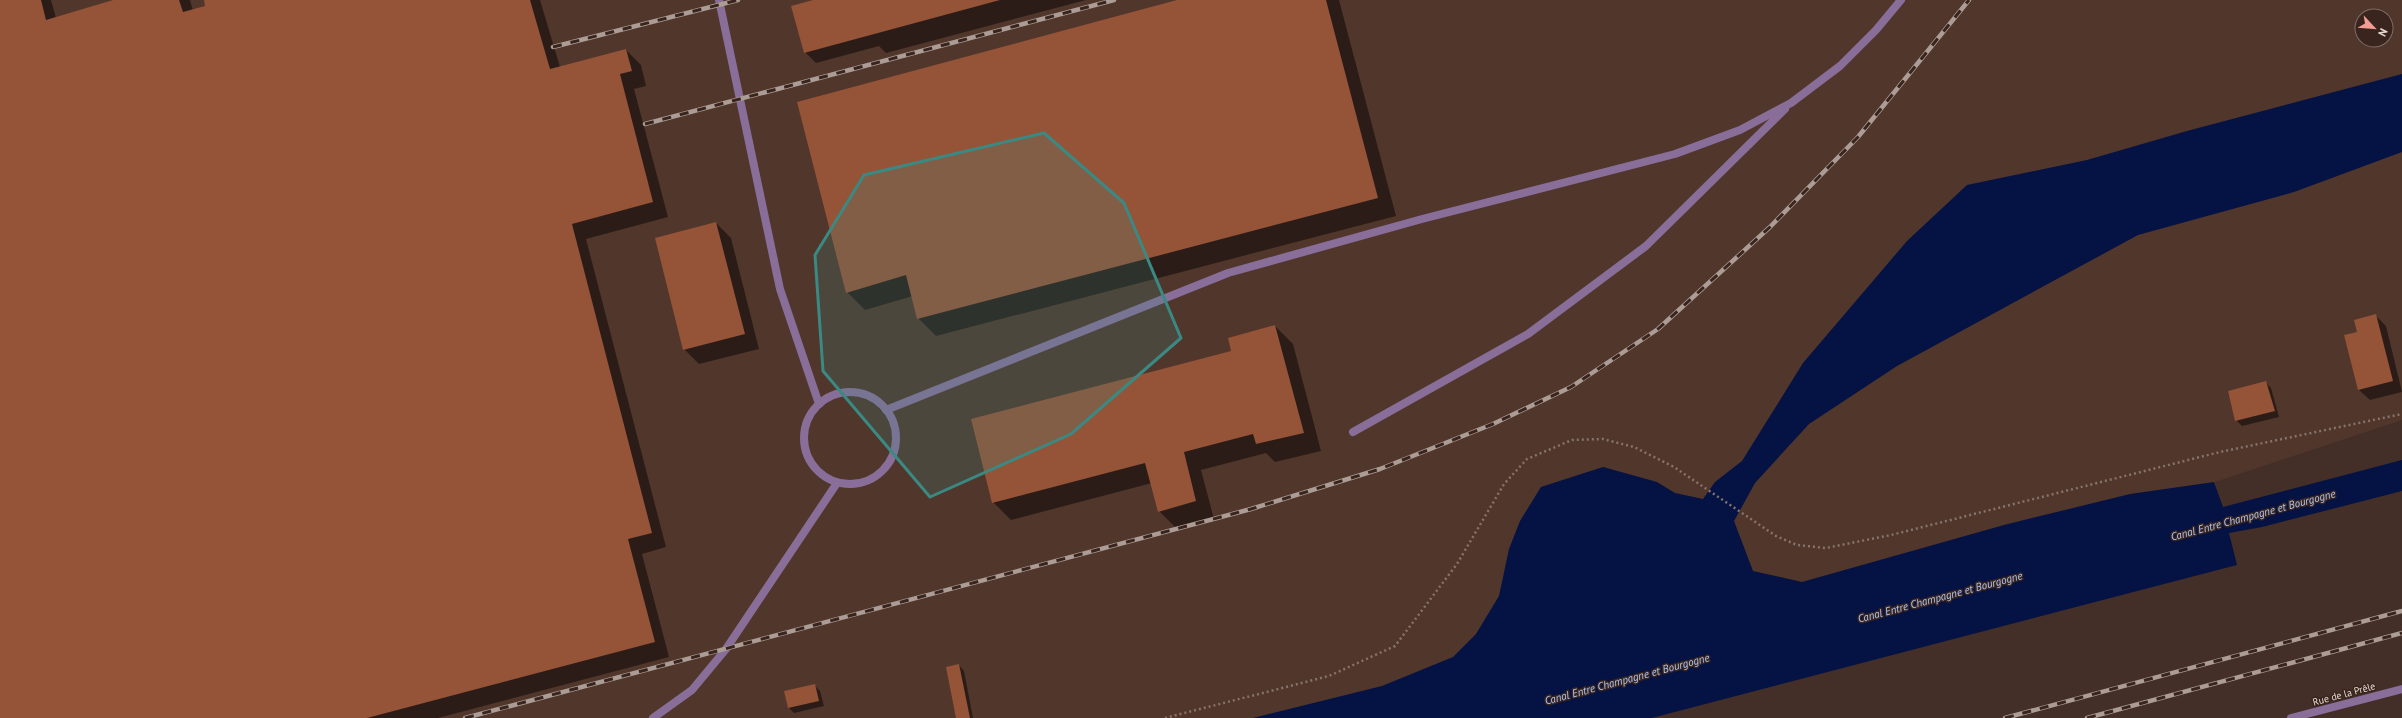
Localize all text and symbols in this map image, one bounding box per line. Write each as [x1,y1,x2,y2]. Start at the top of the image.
north arrow [2354,8,2394,48]
text: N [2375,26,2391,39]
water label: Canal Entre Champagne et Bourgogne [2169,486,2337,544]
water label: Canal Entre Champagne et Bourgogne [1856,568,2024,626]
water label: Canal Entre Champagne et Bourgogne [1543,650,1711,708]
street label: Rue de la Prêle [2311,679,2377,709]

